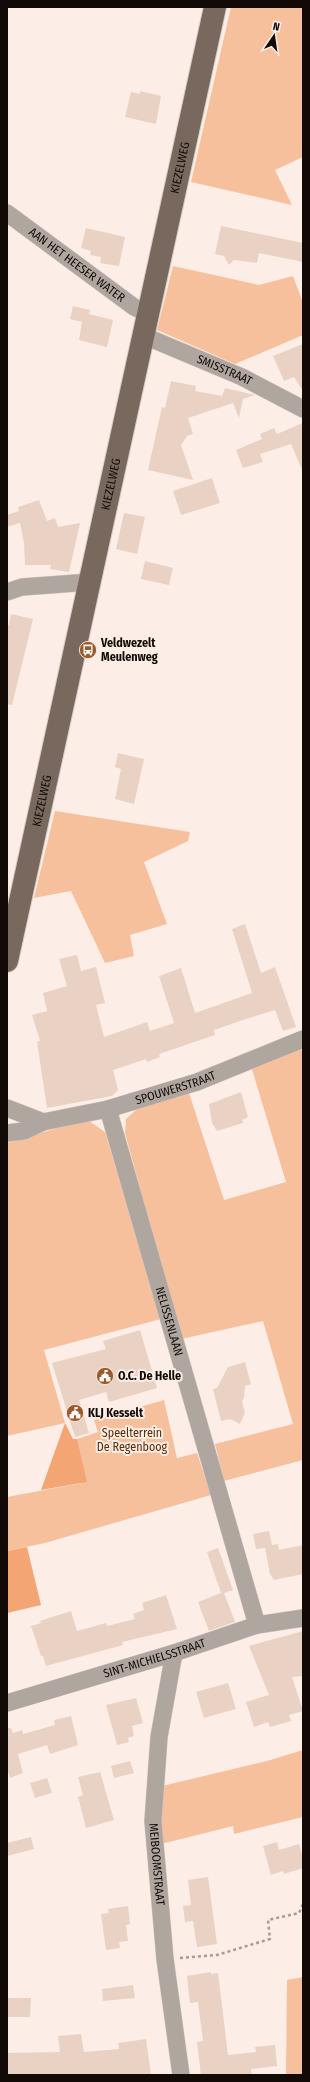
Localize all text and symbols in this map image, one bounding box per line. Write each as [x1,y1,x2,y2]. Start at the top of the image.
north arrow [254,16,294,56]
text: N [271,20,281,34]
street label: KIEZELWEG [168,140,192,195]
street label: AAN HET HEESER WATER [26,225,128,305]
street label: SMISSTRAAT [195,352,255,388]
street label: KIEZELWEG [99,457,123,511]
place label: Veldwezelt Meulenweg [100,636,158,664]
bus stop icon: Veldwezelt Meulenweg [78,640,98,660]
street label: KIEZELWEG [29,773,54,828]
street label: SPOUWERSTRAAT [134,1068,218,1107]
street label: NELISSENLAAN [153,1285,186,1358]
public building icon: O.C. De Helle [95,1366,115,1386]
place label: O.C. De Helle [118,1369,181,1383]
public building icon: KLJ Kesselt [65,1403,85,1423]
place label: KLJ Kesselt [88,1406,144,1420]
park label: Speelterrein De Regenboog [97,1426,168,1454]
street label: SINT-MICHIELSSTRAAT [102,1636,208,1681]
street label: MEIBOOMSTRAAT [146,1822,167,1907]

